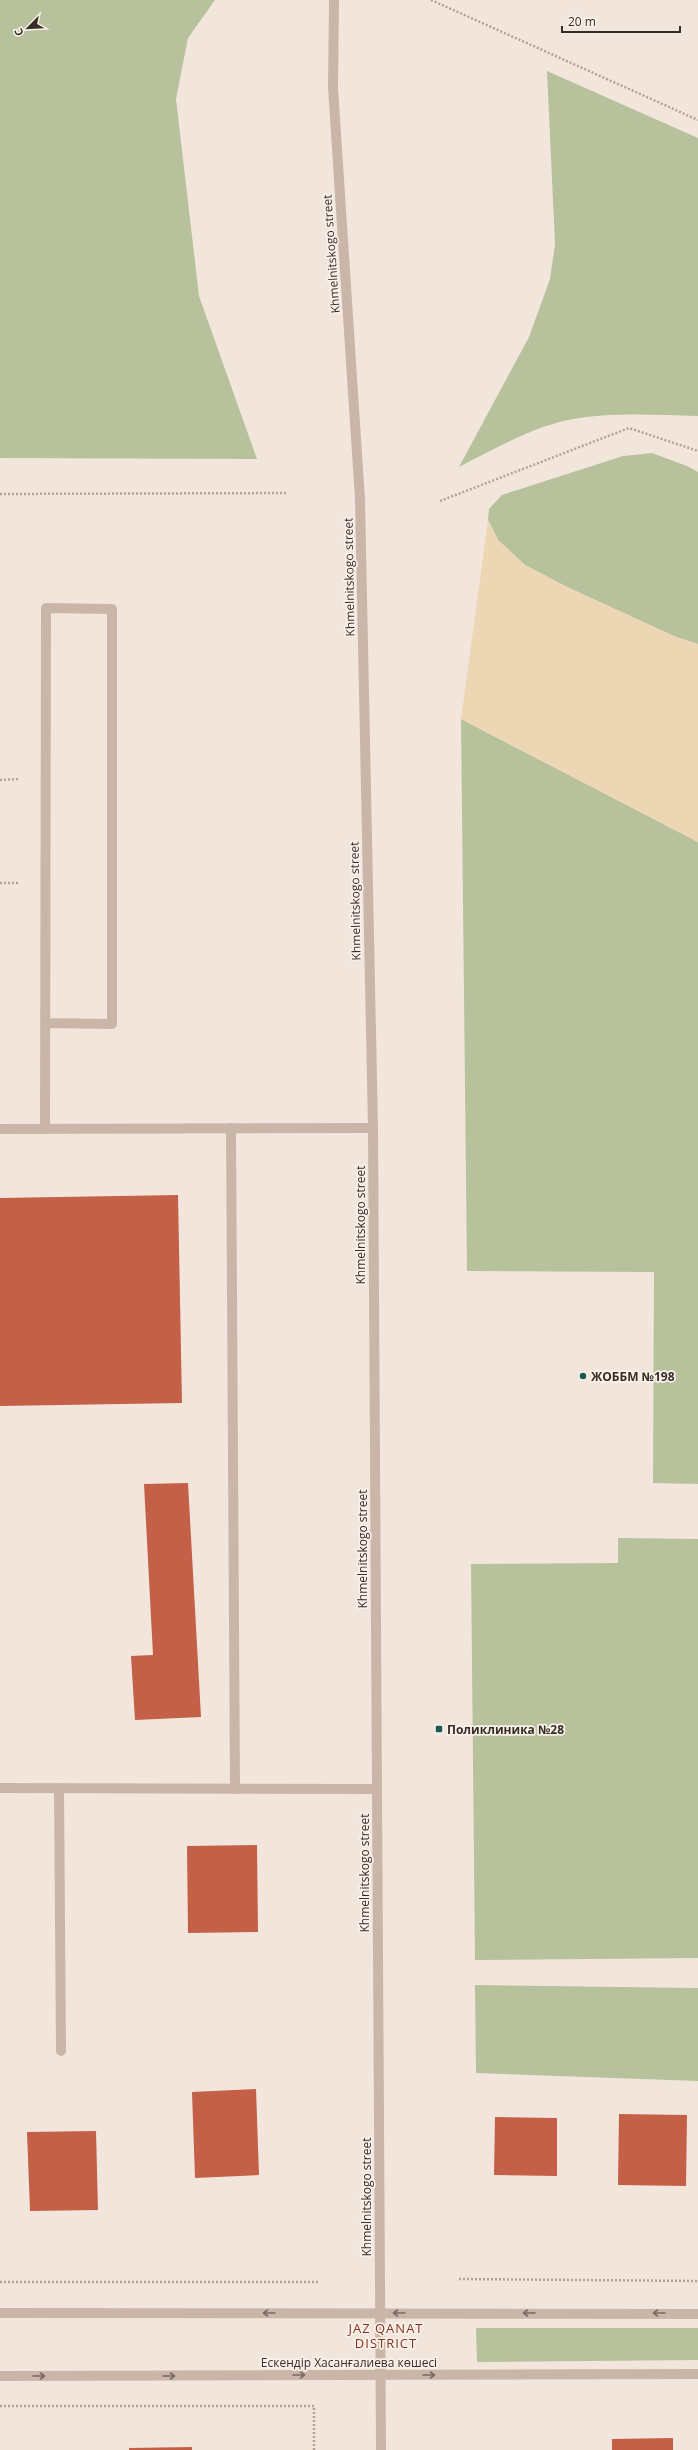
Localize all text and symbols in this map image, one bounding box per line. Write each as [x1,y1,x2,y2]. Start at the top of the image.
north arrow [8,8,48,48]
scale bar [562,8,680,34]
text: 20 m [568,13,596,30]
text: С [10,26,27,39]
street label: Khmelnitskogo street [318,194,344,314]
street label: Khmelnitskogo street [339,517,359,637]
street label: Khmelnitskogo street [345,841,365,961]
street label: Khmelnitskogo street [352,1166,369,1285]
place label: ЖОББМ №198 [591,1368,675,1385]
marker: ЖОББМ №198 [578,1371,588,1381]
street label: Khmelnitskogo street [354,1490,371,1609]
place label: Поликлиника №28 [447,1721,564,1738]
marker: Поликлиника №28 [434,1724,444,1734]
street label: Khmelnitskogo street [356,1814,373,1933]
street label: Khmelnitskogo street [358,2138,375,2257]
one-way arrow [263,2309,276,2317]
one-way arrow [393,2309,406,2317]
one-way arrow [523,2309,536,2317]
one-way arrow [653,2309,666,2317]
district label: JAZ QANAT DISTRICT [346,2319,424,2352]
street label: Ескендір Хасанғалиева көшесі [261,2354,437,2371]
one-way arrow [292,2371,305,2379]
one-way arrow [422,2371,435,2379]
one-way arrow [32,2372,45,2380]
one-way arrow [162,2372,175,2380]

